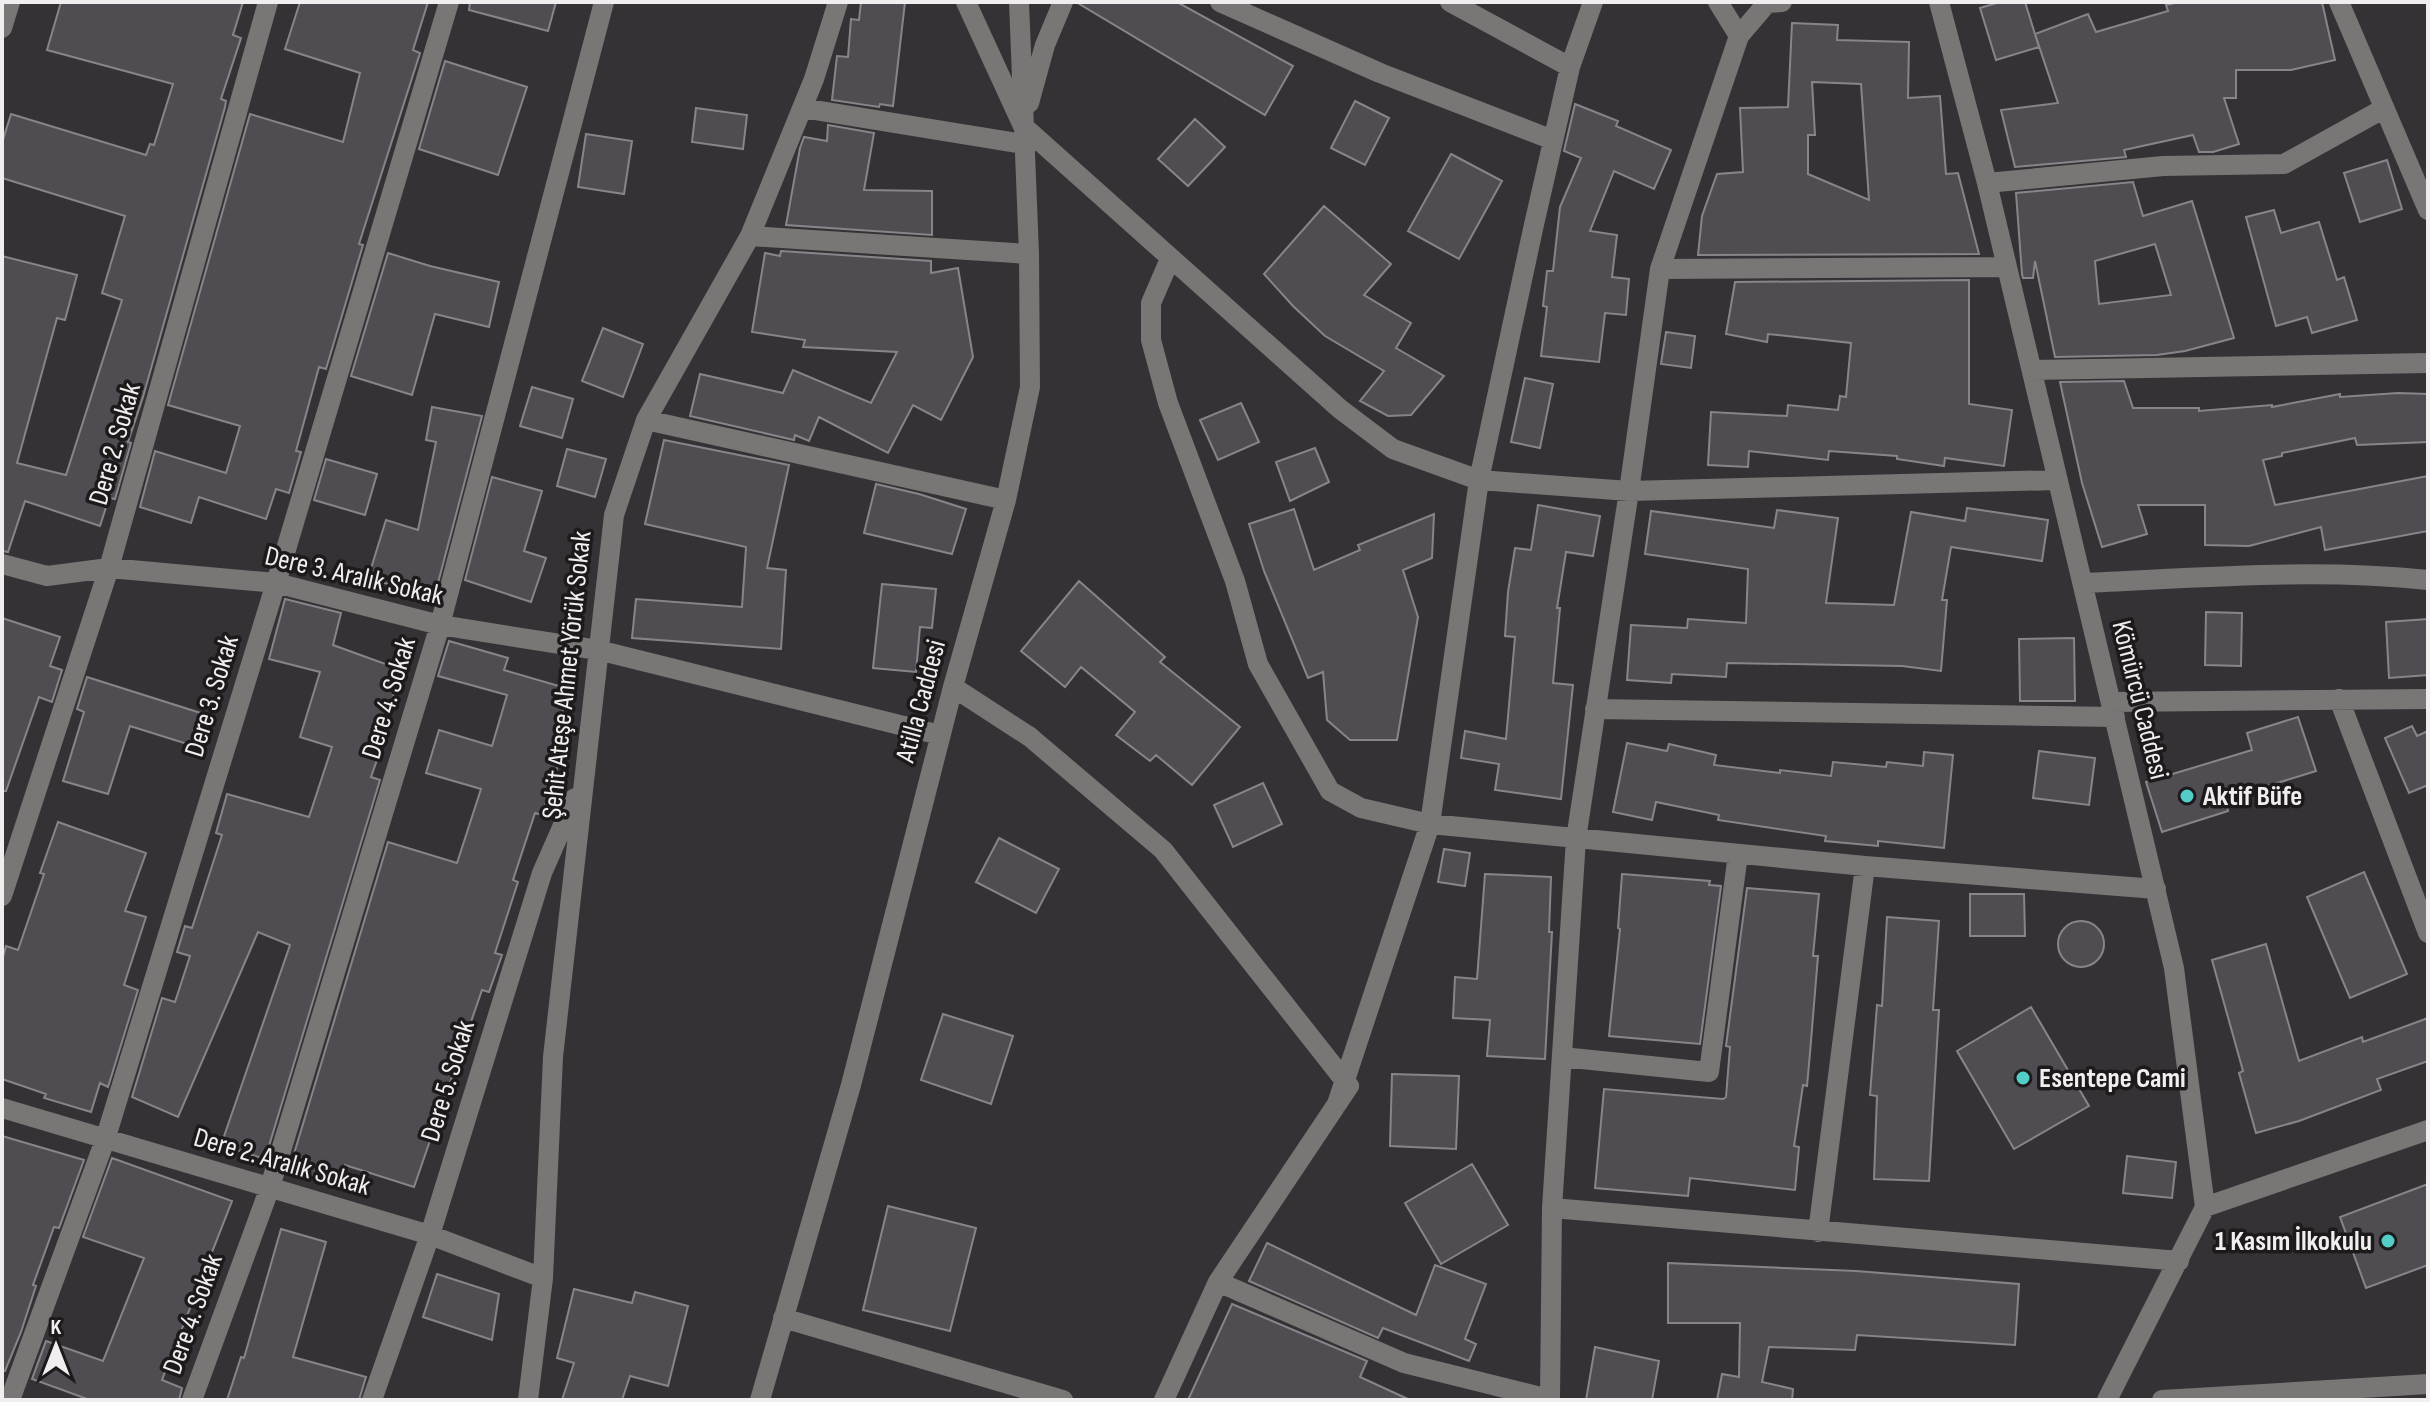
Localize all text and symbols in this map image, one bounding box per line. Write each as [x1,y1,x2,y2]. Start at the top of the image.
street label: Dere 2. Sokak [82,379,148,509]
street label: Şehit Ateşe Ahmet Yörük Sokak [535,529,599,821]
street label: Dere 3. Aralık Sokak [262,539,447,613]
street label: Kömürcü Caddesi [2104,617,2176,783]
street label: Dere 3. Sokak [178,631,246,761]
street label: Dere 4. Sokak [355,633,423,763]
street label: Atilla Caddesi [889,636,953,767]
place label: Aktif Büfe [2202,780,2302,813]
marker: Aktif Büfe [2178,787,2196,805]
street label: Dere 5. Sokak [414,1016,482,1146]
place label: Esentepe Cami [2039,1062,2186,1095]
marker: Esentepe Cami [2014,1069,2032,1087]
street label: Dere 2. Aralık Sokak [190,1121,374,1203]
place label: 1 Kasım İlkokulu [2215,1225,2372,1258]
marker: 1 Kasım İlkokulu [2379,1232,2397,1250]
street label: Dere 4. Sokak [156,1249,230,1379]
north arrow [16,1306,96,1386]
text: K [51,1314,62,1341]

